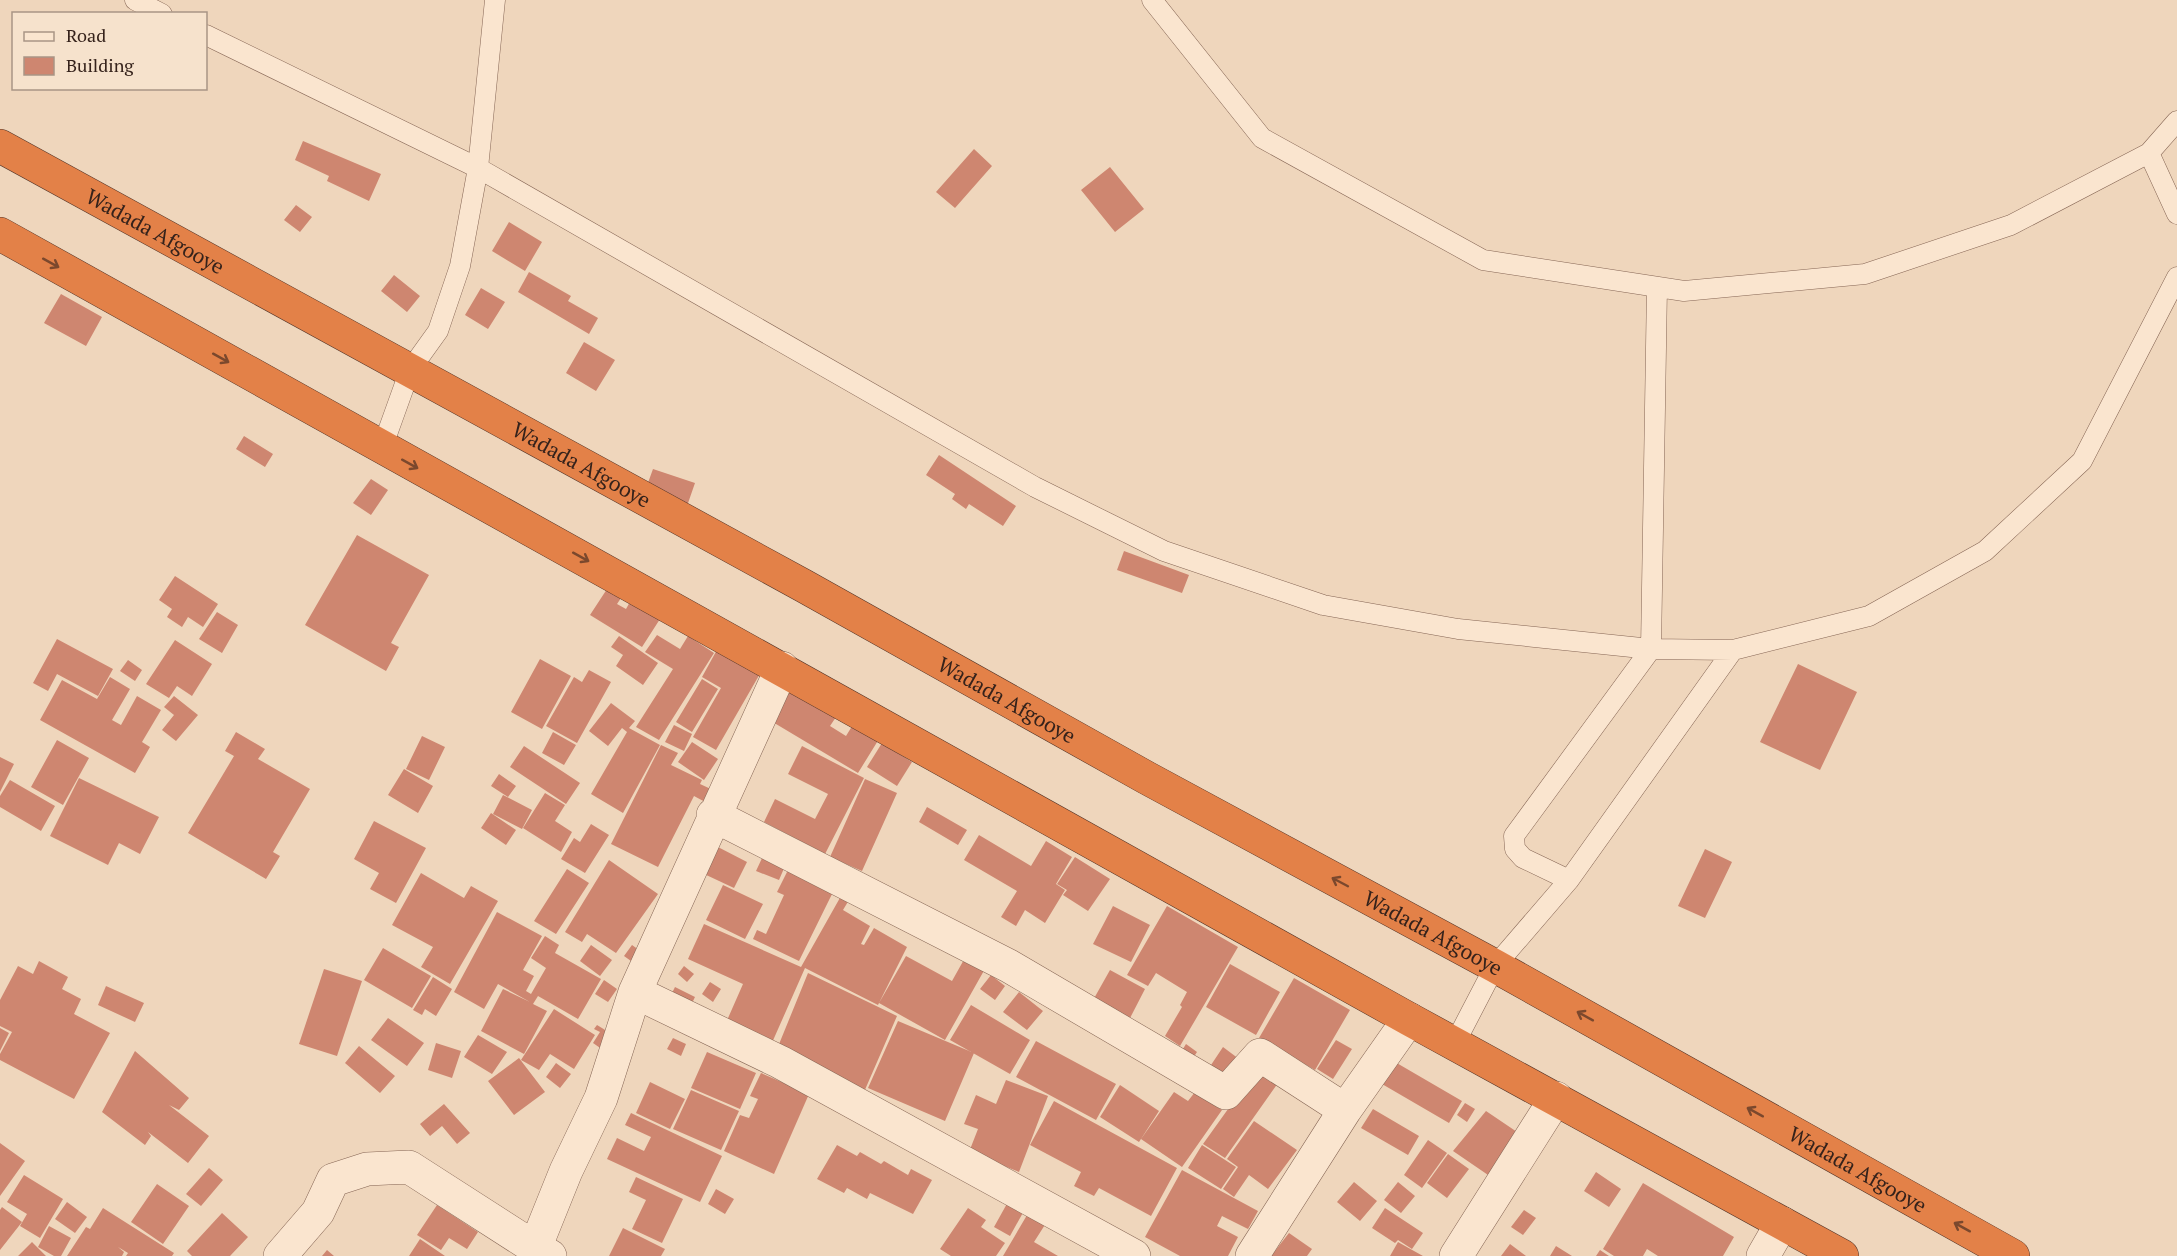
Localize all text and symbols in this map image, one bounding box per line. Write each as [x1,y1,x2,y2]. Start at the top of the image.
legend [12,12,207,90]
text: Road [66,23,106,47]
text: Building [66,53,134,77]
street label: Wadada Afgooye [81,182,230,280]
one-way arrow [42,257,59,269]
one-way arrow [212,352,229,364]
street label: Wadada Afgooye [507,415,656,514]
one-way arrow [401,458,418,470]
one-way arrow [571,552,589,563]
street label: Wadada Afgooye [933,650,1081,749]
one-way arrow [1332,876,1350,887]
street label: Wadada Afgooye [1359,884,1508,982]
one-way arrow [1577,1010,1594,1022]
one-way arrow [1747,1105,1764,1117]
street label: Wadada Afgooye [1784,1119,1932,1219]
one-way arrow [1954,1221,1971,1233]

